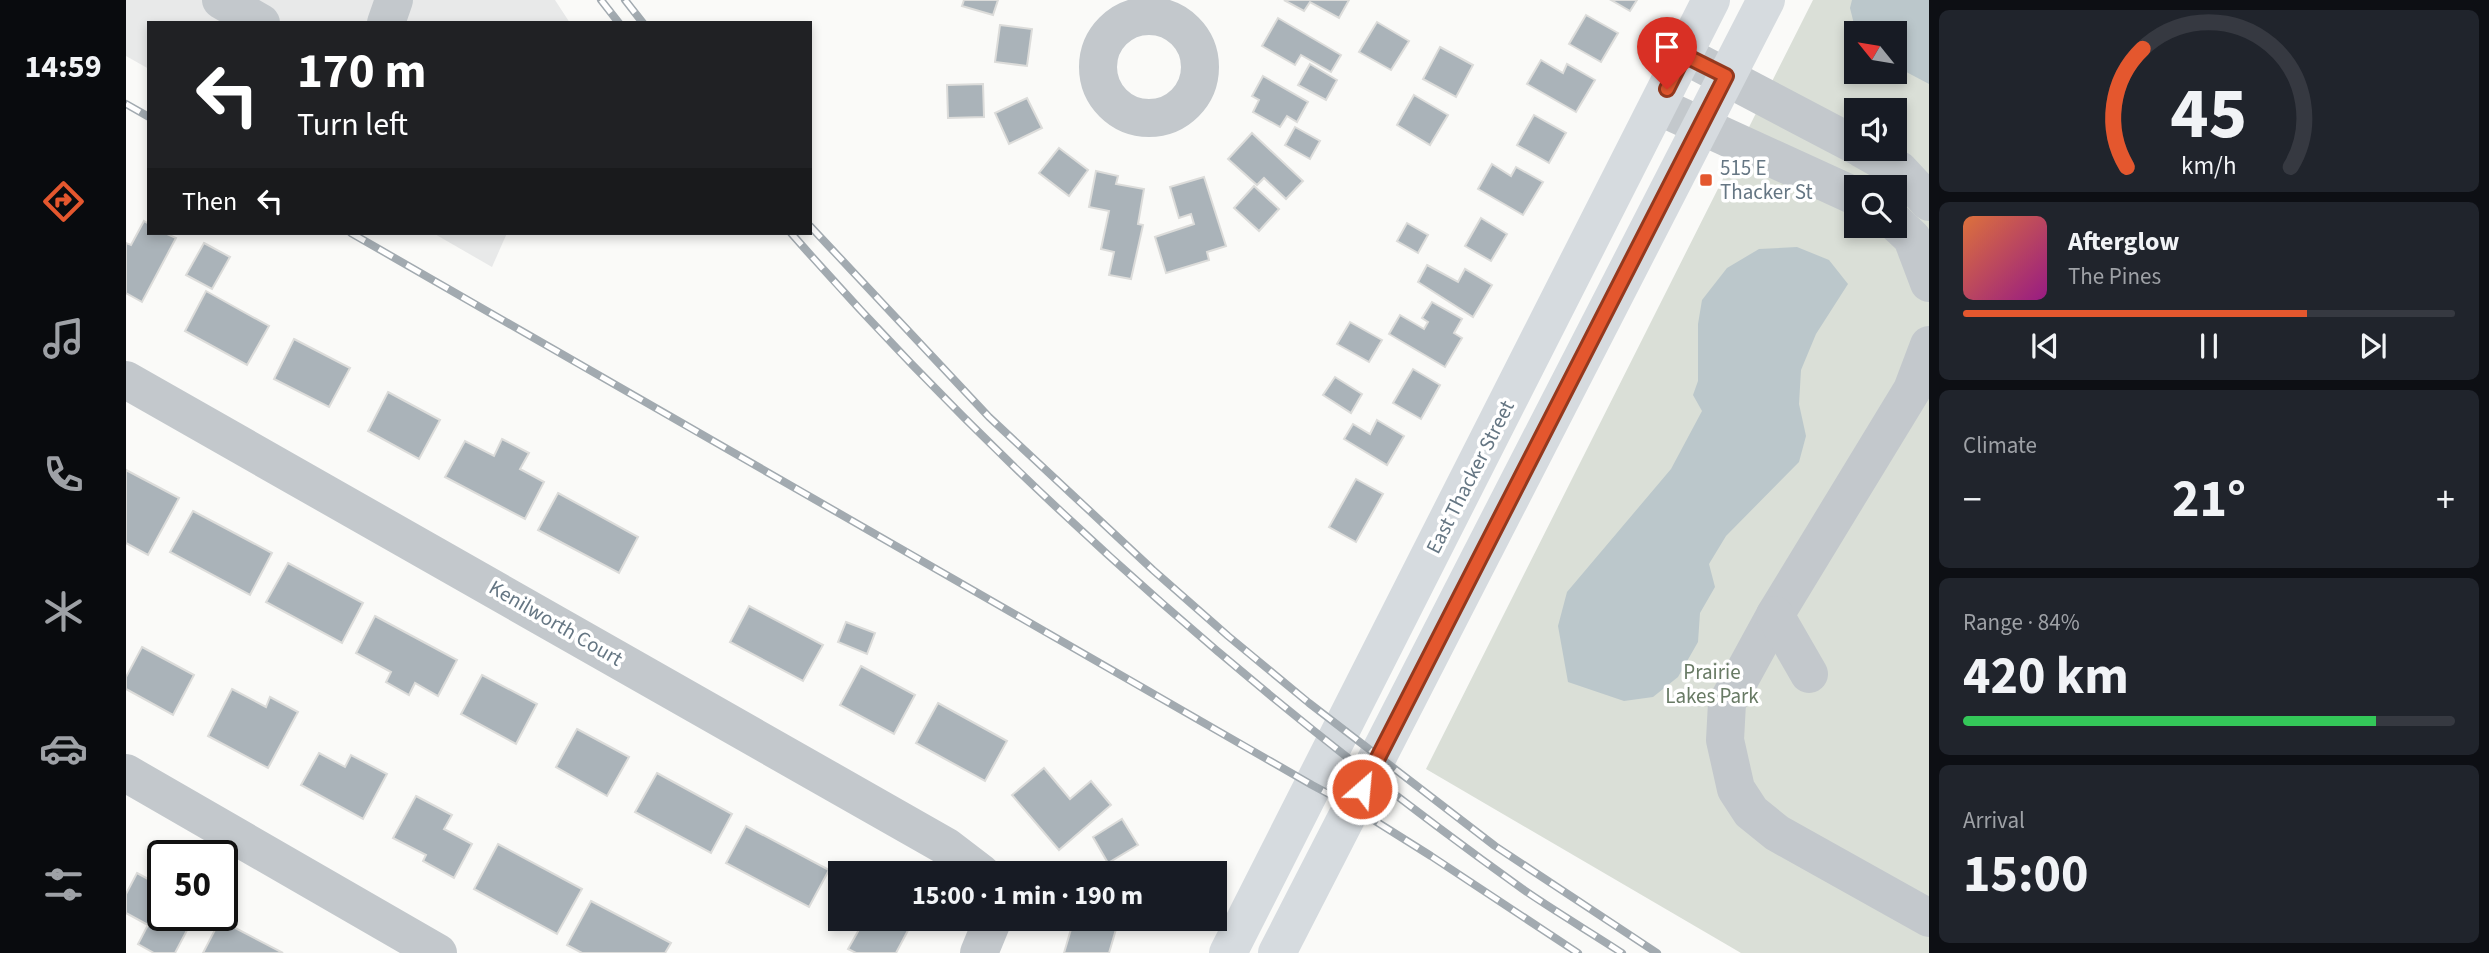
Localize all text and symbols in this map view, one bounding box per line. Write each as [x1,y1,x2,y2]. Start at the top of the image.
pin [1637,17,1697,89]
north arrow [1844,21,1908,84]
map controls [1844,21,1907,238]
icon: arrive [1648,28,1686,66]
text: 170 m [297,37,426,107]
text: 14:59 [24,44,102,90]
icon: left [182,49,273,140]
text: 45 [2171,62,2247,166]
button: sound [1844,98,1907,161]
text: Turn left [297,102,408,148]
text: km/h [2181,148,2237,184]
place label: 515 E Thacker St [1720,153,1813,207]
marker: 515 E Thacker St [1698,172,1714,188]
button: search [1844,175,1907,238]
icon: directions [39,177,88,226]
icon: left [251,182,289,220]
text: Then [182,183,237,220]
text: Afterglow [2068,223,2179,260]
text: The Pines [2068,260,2161,293]
icon: music [39,314,88,363]
icon: previous [2026,327,2064,365]
icon: pause [2190,327,2228,365]
icon: next [2354,327,2392,365]
street label: East Thacker Street [1418,395,1522,559]
text: Climate [1963,429,2037,462]
icon: phone [39,450,88,499]
text: 21° [2172,463,2246,537]
text: − [1963,473,1982,527]
text: + [2436,473,2455,527]
street label: Kenilworth Court [484,573,628,673]
icon: climate [39,587,88,636]
text: Range · 84% [1963,606,2080,639]
text: 420 km [1963,640,2129,714]
park label: Prairie Lakes Park [1665,657,1759,711]
icon: car [39,724,88,773]
position arrow [1325,752,1399,826]
text: Arrival [1963,804,2025,837]
text: 15:00 [1963,838,2088,912]
speed limit sign: 50 [147,840,238,931]
icon: filters [39,860,88,909]
text: 15:00 · 1 min · 190 m [912,877,1143,914]

